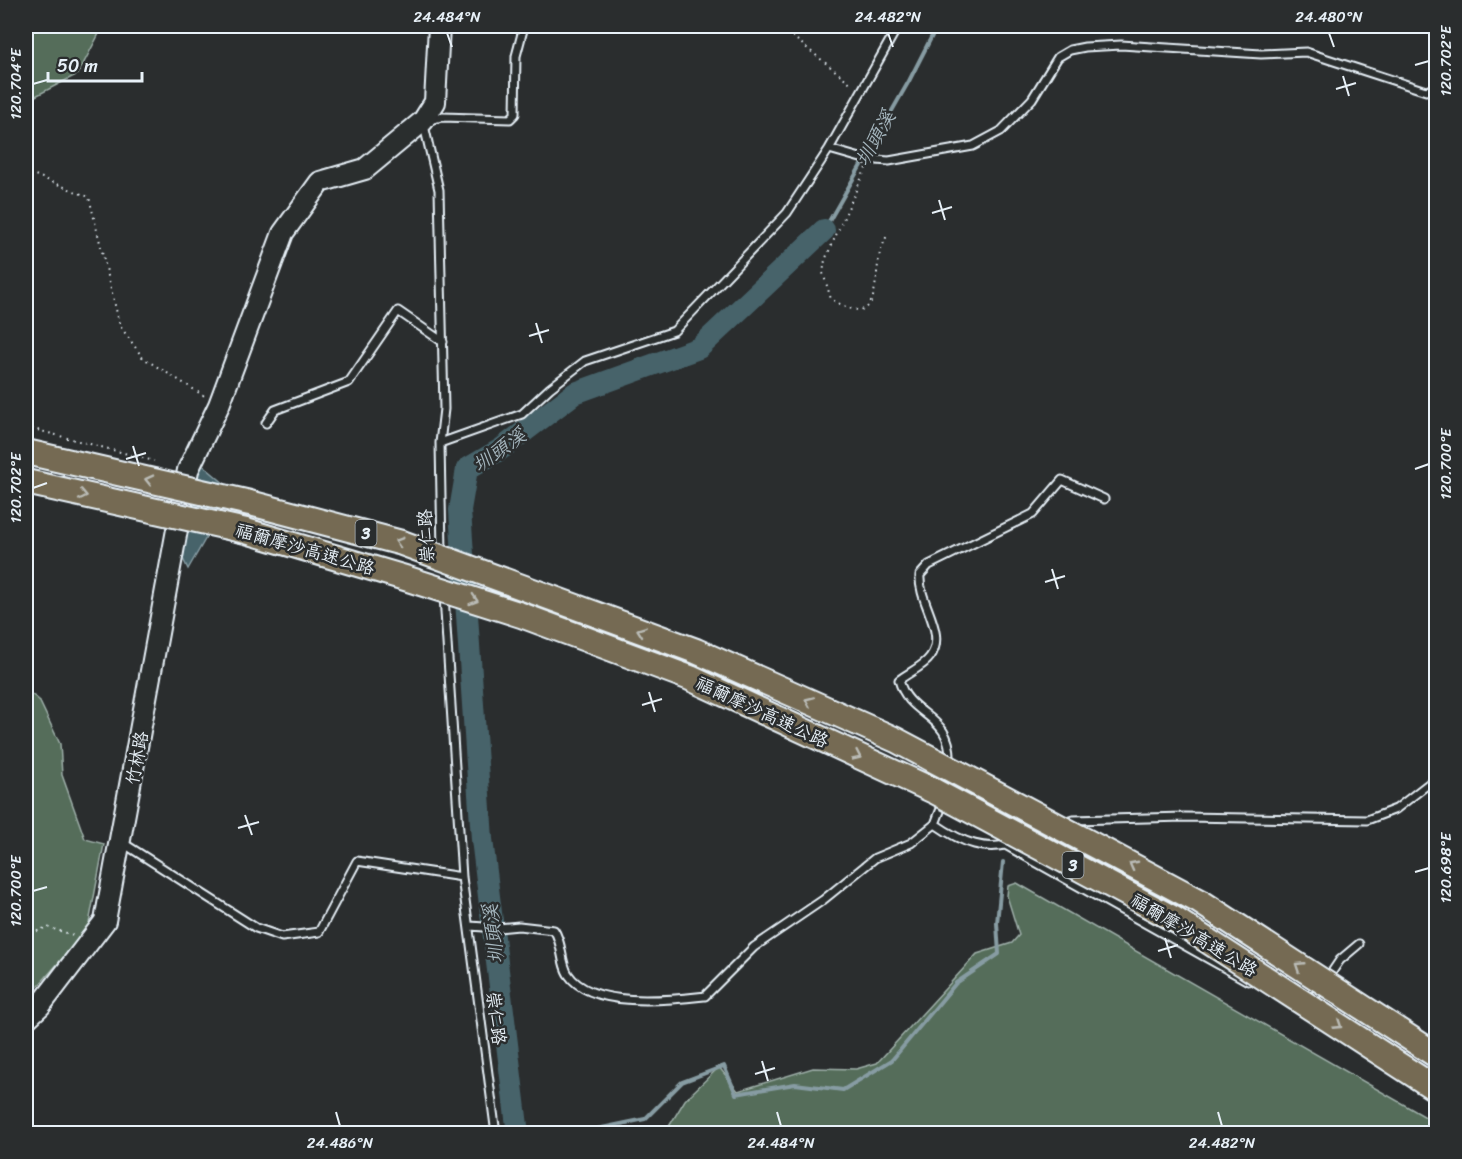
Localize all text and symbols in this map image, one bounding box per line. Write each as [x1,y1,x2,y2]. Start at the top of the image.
text: 24.484°N [413,4,481,30]
text: 24.482°N [855,4,922,30]
text: 24.480°N [1295,4,1363,30]
text: 120.702°E [1433,24,1459,96]
scale bar [48,45,142,83]
text: 120.704°E [3,47,29,120]
text: 50 m [57,50,98,82]
water label: 圳頭溪 [846,103,906,173]
water label: 圳頭溪 [465,418,535,482]
text: 120.700°E [1433,427,1459,500]
text: 120.702°E [3,451,29,523]
one-way arrow [144,474,154,487]
one-way arrow [77,488,87,501]
street label: 崇仁路 [409,508,443,564]
street label: 福爾摩沙高速公路 [231,514,379,584]
road number: 3 [356,520,376,546]
one-way arrow [394,537,405,549]
one-way arrow [468,592,479,605]
one-way arrow [636,625,647,638]
street label: 福爾摩沙高速公路 [690,667,834,757]
one-way arrow [805,696,816,708]
street label: 竹林路 [116,728,158,788]
one-way arrow [851,748,862,760]
text: 120.698°E [1433,831,1459,903]
road number: 3 [1062,852,1084,878]
text: 120.700°E [3,854,29,927]
one-way arrow [1128,861,1139,873]
street label: 福爾摩沙高速公路 [1124,884,1264,986]
water label: 圳頭溪 [472,901,515,966]
one-way arrow [1295,962,1306,973]
street label: 崇仁路 [477,989,515,1047]
one-way arrow [1332,1018,1342,1030]
text: 24.486°N [307,1130,374,1156]
text: 24.484°N [747,1130,815,1156]
text: 24.482°N [1189,1130,1256,1156]

